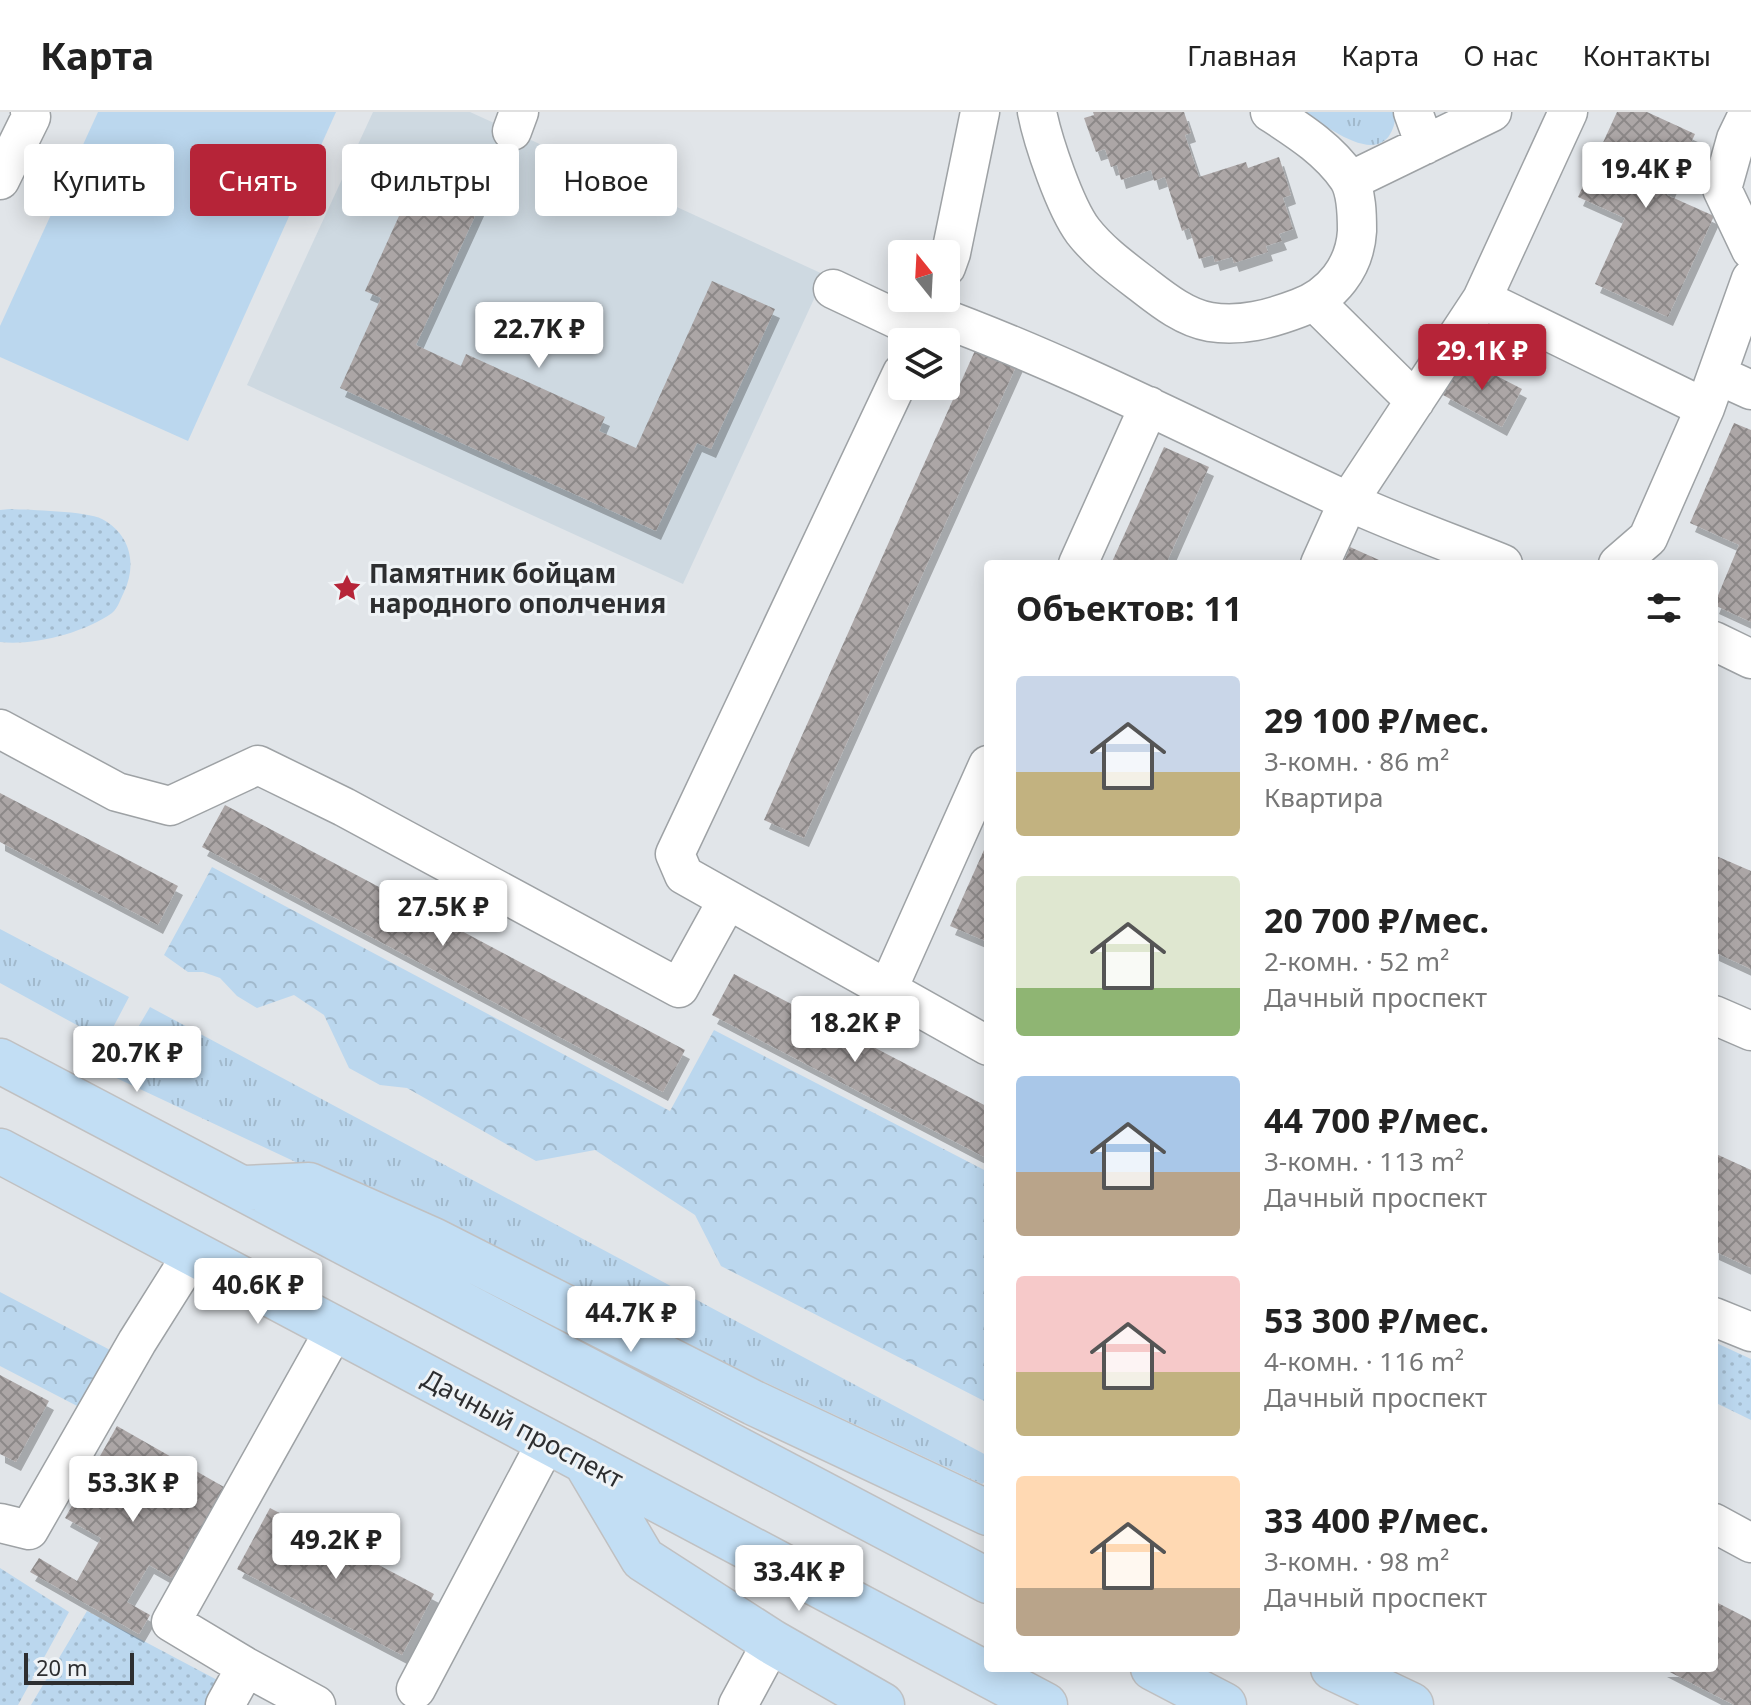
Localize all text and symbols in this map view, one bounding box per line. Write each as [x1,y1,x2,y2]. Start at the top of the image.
text: Карта [40,29,154,81]
text: Главная [1187,36,1297,74]
text: Карта [1341,36,1419,74]
text: О нас [1463,36,1539,74]
text: Контакты [1583,36,1711,74]
pin: 19.4K ₽ [1572,142,1720,210]
chip: Купить [24,144,174,216]
chip: Снять [190,144,326,216]
chip: Фильтры [342,144,519,216]
chip: Новое [535,144,677,216]
text: 19.4K ₽ [1600,150,1692,186]
north arrow [888,240,960,312]
map controls [888,240,960,400]
pin: 22.7K ₽ [465,302,613,370]
text: 22.7K ₽ [493,310,585,346]
pin: 29.1K ₽ [1408,324,1556,392]
button: layers [888,328,960,400]
text: 29.1K ₽ [1436,332,1528,368]
place label: Памятник бойцам народного ополчения [369,555,666,621]
place icon: Памятник бойцам народного ополчения [332,573,362,603]
text: Объектов: 11 [1016,585,1242,631]
icon: filters [1642,586,1686,630]
text: 29 100 ₽/мес. [1264,697,1489,743]
icon: home [1080,708,1176,804]
text: 3-комн. · 86 m² [1264,743,1449,779]
text: Квартира [1264,779,1383,815]
pin: 27.5K ₽ [369,880,517,948]
text: 27.5K ₽ [397,888,489,924]
text: 20 700 ₽/мес. [1264,897,1489,943]
icon: home [1080,908,1176,1004]
text: 2-комн. · 52 m² [1264,943,1449,979]
text: Дачный проспект [1264,979,1487,1015]
pin: 18.2K ₽ [781,996,929,1064]
text: 18.2K ₽ [809,1004,901,1040]
pin: 20.7K ₽ [63,1026,211,1094]
text: 20.7K ₽ [91,1034,183,1070]
text: 44 700 ₽/мес. [1264,1097,1489,1143]
icon: home [1080,1108,1176,1204]
text: 3-комн. · 113 m² [1264,1143,1464,1179]
text: Дачный проспект [1264,1179,1487,1215]
pin: 40.6K ₽ [184,1258,332,1326]
text: 40.6K ₽ [212,1266,304,1302]
pin: 44.7K ₽ [557,1286,705,1354]
text: 44.7K ₽ [585,1294,677,1330]
text: 53 300 ₽/мес. [1264,1297,1489,1343]
icon: home [1080,1308,1176,1404]
text: 4-комн. · 116 m² [1264,1343,1464,1379]
street label: Дачный проспект [416,1360,630,1496]
text: Дачный проспект [1264,1379,1487,1415]
pin: 53.3K ₽ [59,1456,207,1524]
text: 53.3K ₽ [87,1464,179,1500]
text: 33 400 ₽/мес. [1264,1497,1489,1543]
icon: home [1080,1508,1176,1604]
pin: 49.2K ₽ [262,1513,410,1581]
text: 49.2K ₽ [290,1521,382,1557]
text: 3-комн. · 98 m² [1264,1543,1449,1579]
pin: 33.4K ₽ [725,1545,873,1613]
text: 33.4K ₽ [753,1553,845,1589]
text: Дачный проспект [1264,1579,1487,1615]
scale bar [24,1649,134,1685]
text: 20 m [36,1652,87,1682]

